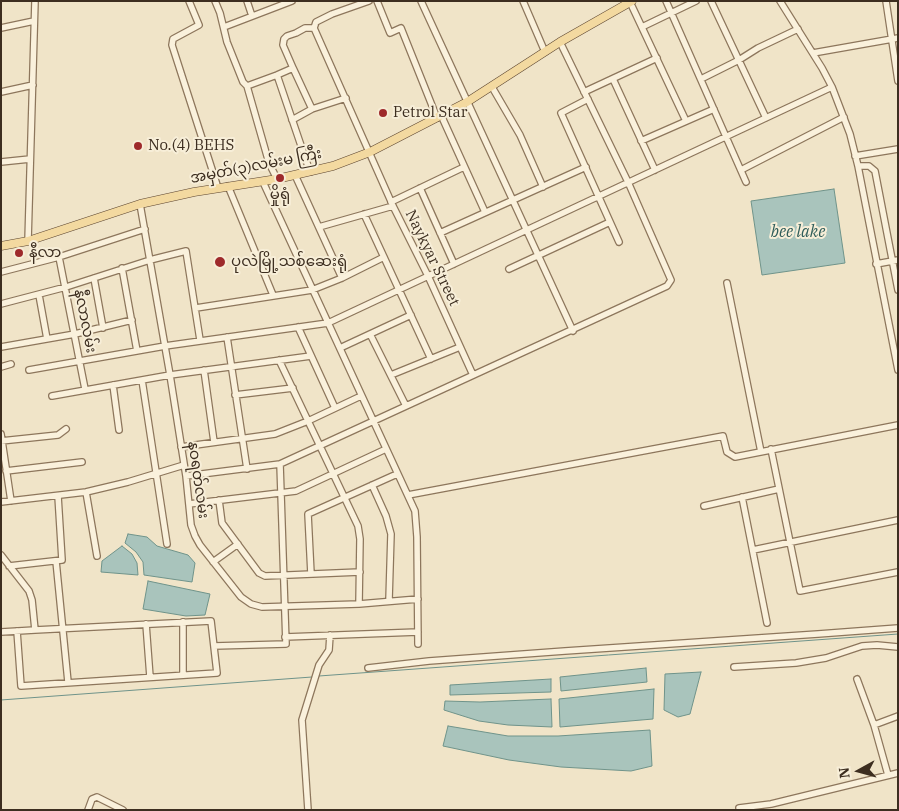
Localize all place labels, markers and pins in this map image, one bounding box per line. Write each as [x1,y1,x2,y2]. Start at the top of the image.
place label: Petrol Star [393,104,467,122]
marker: Petrol Star [377,107,389,119]
place label: No.(4) BEHS [148,137,234,155]
marker: No.(4) BEHS [132,140,144,152]
marker: မှိုရုံ [274,172,286,184]
place label: မှိုရုံ [270,186,290,204]
place label: နီလာ [29,244,61,262]
marker: နီလာ [13,247,25,259]
place label: ပုလဲမြို့သစ်ဆေးရုံ [231,253,347,271]
marker: ပုလဲမြို့သစ်ဆေးရုံ [213,255,227,269]

